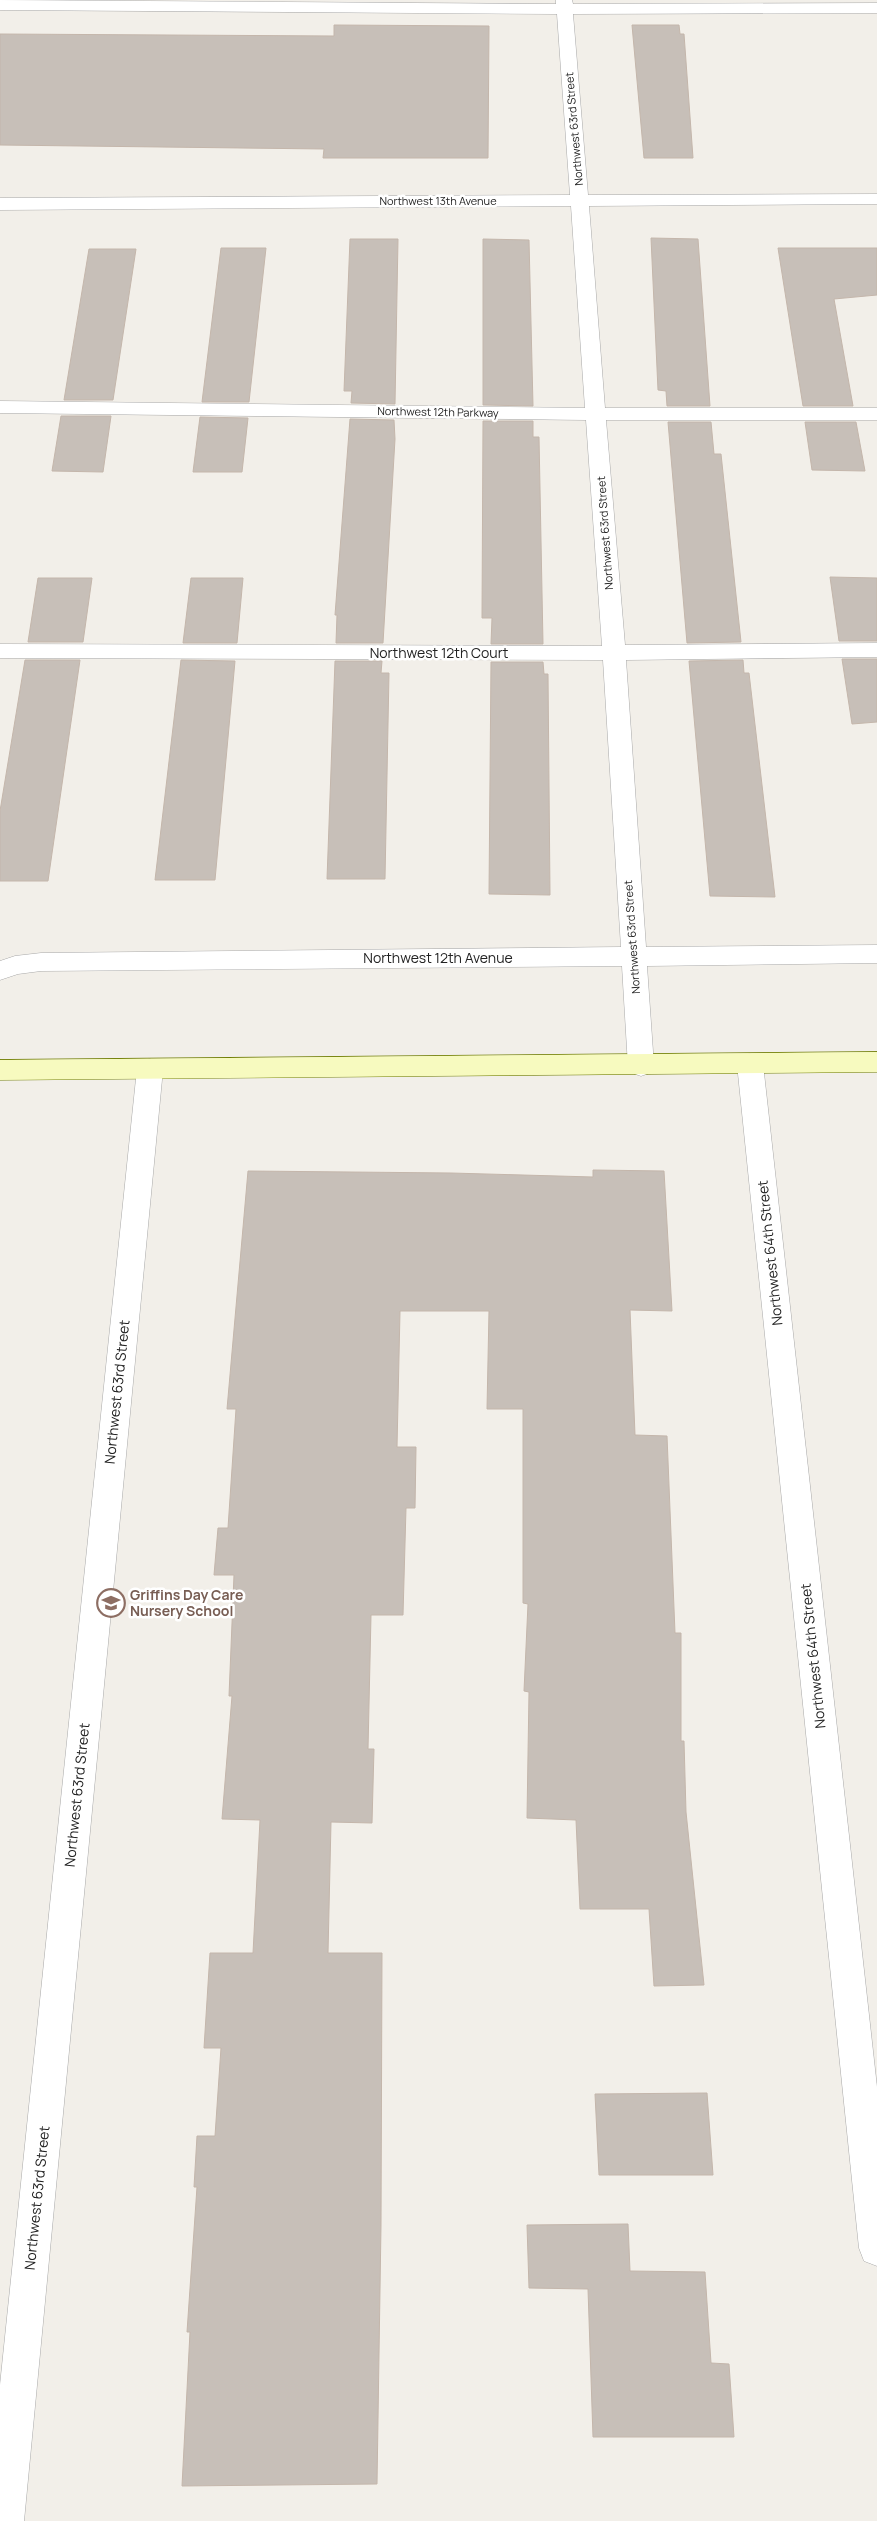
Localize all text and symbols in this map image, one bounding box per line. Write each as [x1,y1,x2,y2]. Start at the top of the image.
street label: Northwest 63rd Street [561,72,586,186]
street label: Northwest 13th Avenue [379,193,497,208]
street label: Northwest 12th Parkway [377,403,499,420]
street label: Northwest 63rd Street [593,476,616,590]
street label: Northwest 12th Court [370,643,509,662]
street label: Northwest 63rd Street [620,880,643,994]
street label: Northwest 12th Avenue [363,948,513,967]
street label: Northwest 64th Street [752,1179,787,1327]
street label: Northwest 63rd Street [99,1319,134,1465]
street label: Northwest 64th Street [795,1582,830,1730]
place label: Griffins Day Care Nursery School [130,1585,243,1620]
school or university icon: Griffins Day Care Nursery School [96,1588,126,1618]
street label: Northwest 63rd Street [59,1722,94,1868]
street label: Northwest 63rd Street [19,2125,54,2271]

